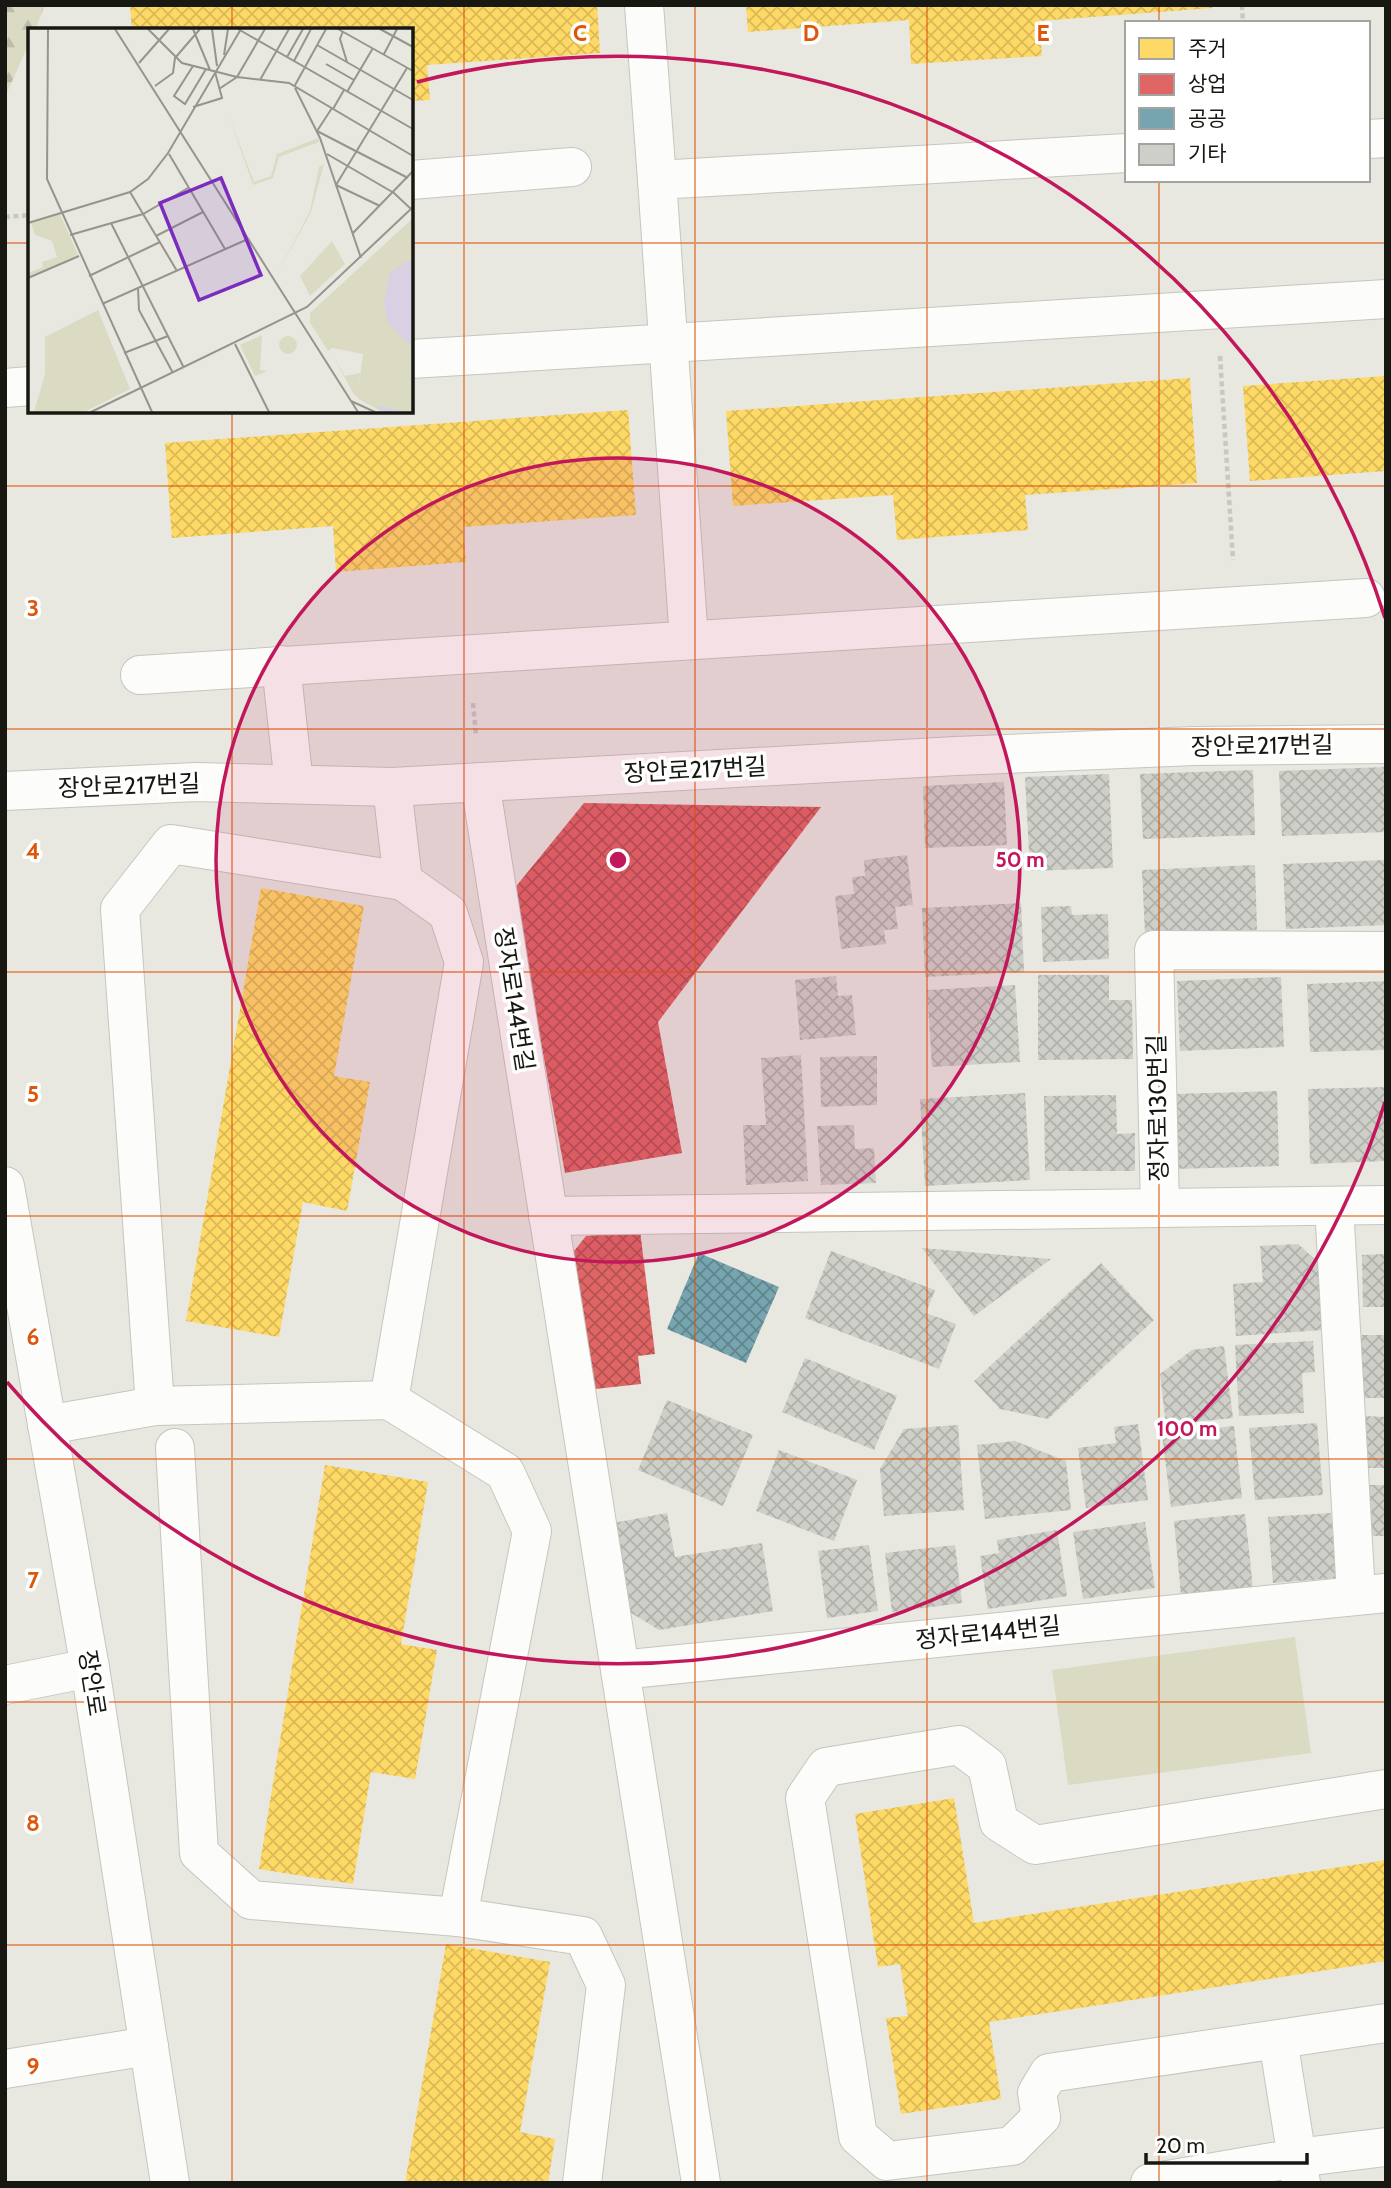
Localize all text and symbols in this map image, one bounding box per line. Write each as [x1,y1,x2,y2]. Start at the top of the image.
text: C [573,19,587,47]
text: D [803,19,819,47]
text: E [1036,19,1050,47]
legend [1125,21,1370,182]
inset map [28,28,413,413]
text: 주거 [1188,36,1227,61]
text: 상업 [1188,71,1227,96]
text: 공공 [1188,106,1227,131]
text: 기타 [1188,141,1227,166]
text: 3 [27,594,39,622]
street label: 장안로217번길 [1190,730,1334,761]
street label: 장안로217번길 [623,751,767,788]
street label: 장안로217번길 [57,769,201,802]
text: 4 [26,837,40,865]
text: 50 m [995,847,1045,872]
centre of rings [606,848,630,872]
street label: 정자로144번길 [489,925,540,1073]
street label: 정자로130번길 [1142,1034,1173,1182]
text: 5 [27,1080,39,1108]
text: 6 [27,1323,39,1351]
text: 100 m [1157,1416,1217,1441]
text: 7 [27,1566,39,1594]
street label: 정자로144번길 [914,1610,1062,1655]
street label: 장안로 [73,1648,112,1718]
text: 8 [26,1809,40,1837]
text: 9 [27,2052,39,2080]
scale bar [1146,2122,1307,2166]
text: 20 m [1156,2133,1205,2158]

